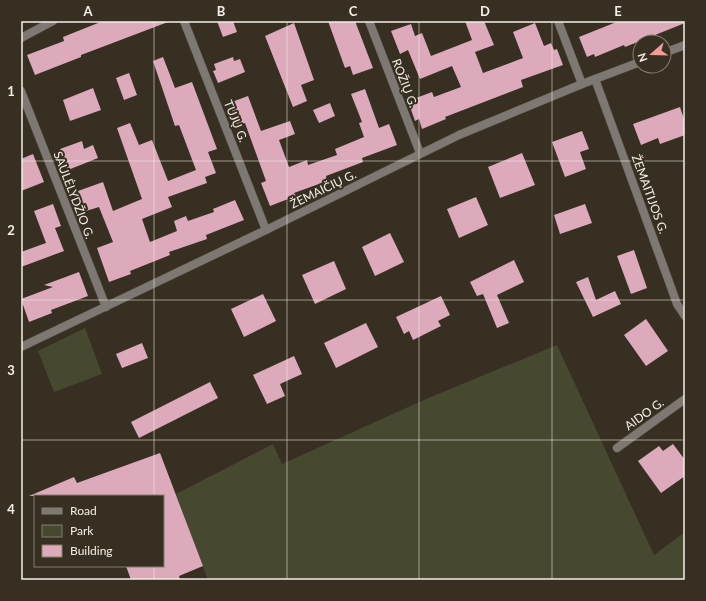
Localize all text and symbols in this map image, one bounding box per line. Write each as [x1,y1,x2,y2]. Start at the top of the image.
text: A [82,3,93,19]
text: B [217,3,226,19]
text: C [349,3,358,19]
text: D [480,3,490,19]
text: E [614,3,622,19]
north arrow [632,34,672,74]
text: N [635,51,650,64]
street label: ROŽIŲ G. [389,57,421,110]
text: 1 [7,83,15,99]
street label: TUJŲ G. [221,98,251,144]
street label: SAULĖLYDŽIO G. [50,149,98,241]
street label: ŽEMAITIJOS G. [629,152,671,236]
street label: ŽEMAIČIŲ G. [288,166,359,211]
text: 2 [7,222,15,238]
text: 3 [7,362,15,378]
street label: AIDO G. [621,395,667,433]
legend [34,495,164,567]
text: 4 [7,501,15,517]
text: Road [70,503,97,518]
text: Park [70,523,94,538]
text: Building [70,543,113,558]

